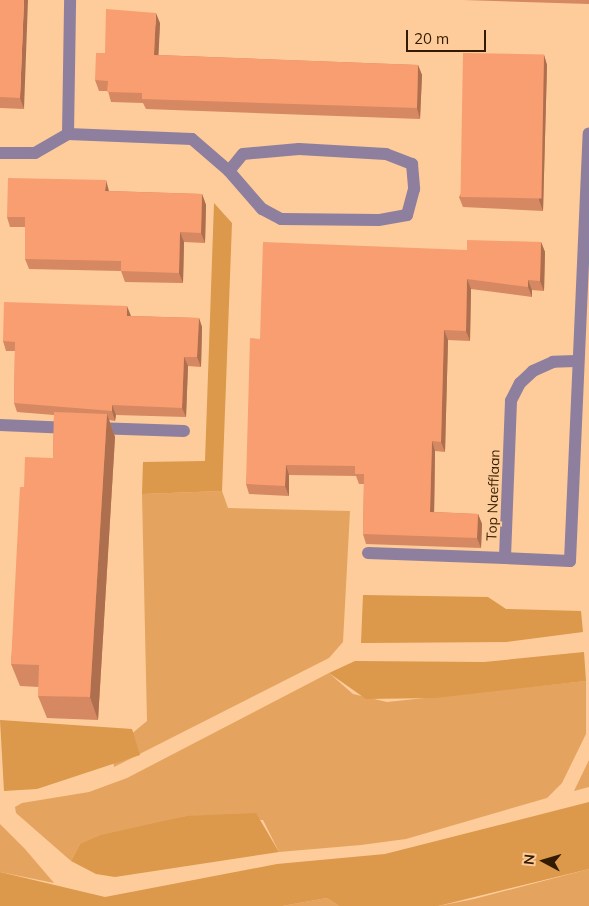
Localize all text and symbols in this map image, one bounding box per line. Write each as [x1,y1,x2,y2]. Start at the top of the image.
scale bar [409,20,489,52]
text: 20 m [414,29,449,48]
street label: Top Naefflaan [483,449,503,541]
north arrow [519,836,569,886]
text: N [520,853,539,866]

